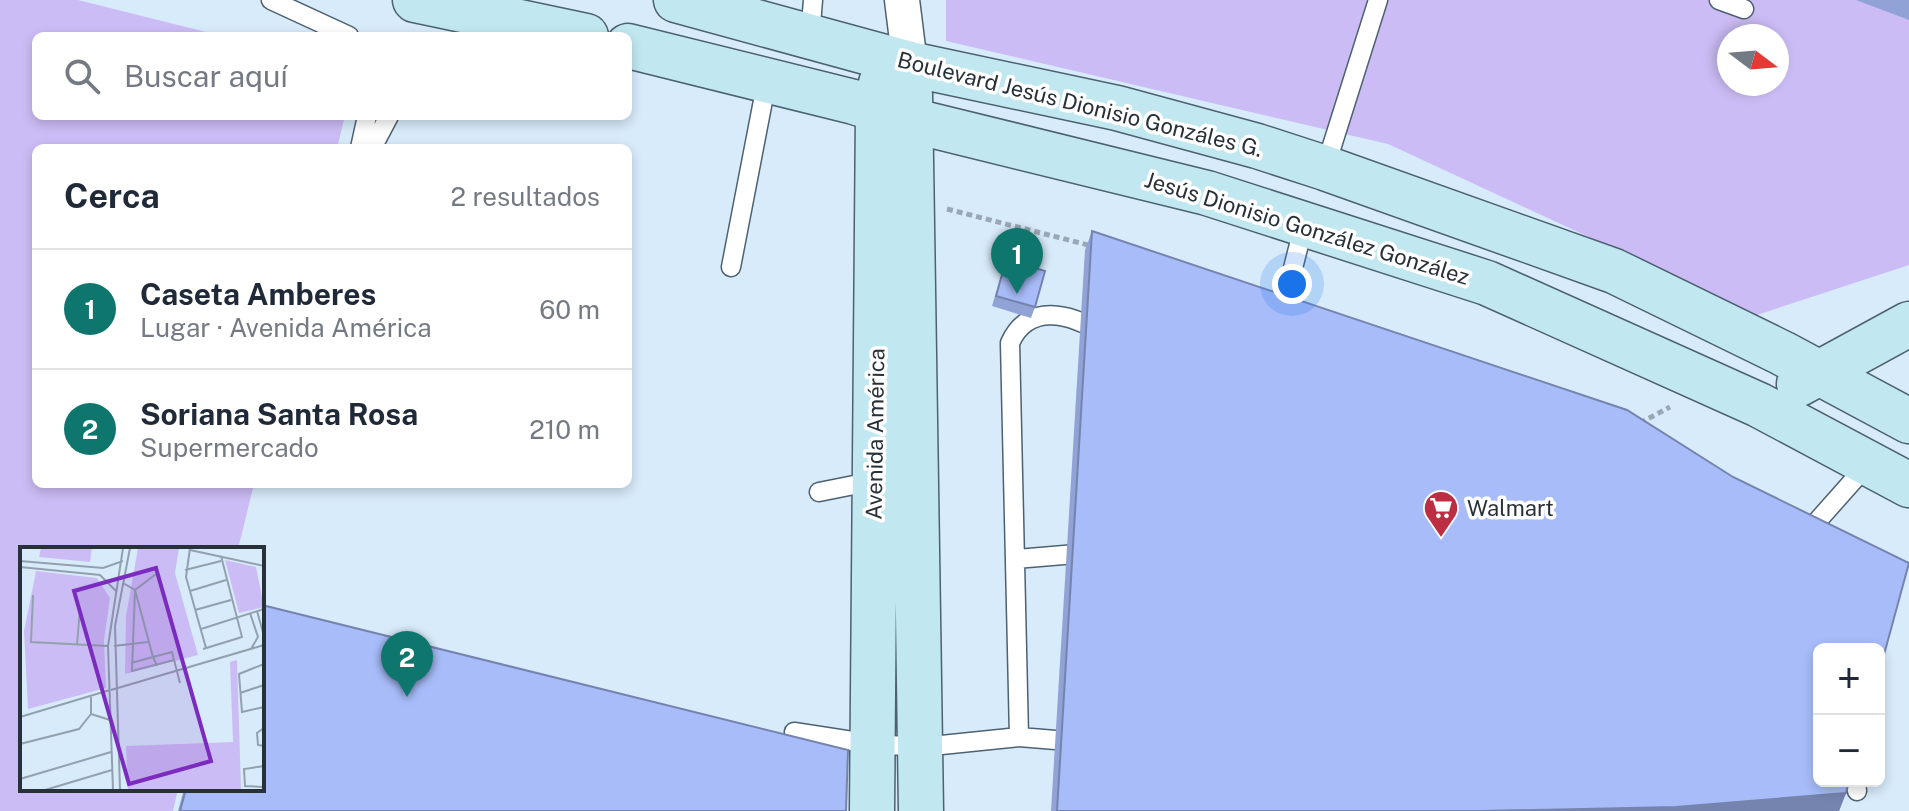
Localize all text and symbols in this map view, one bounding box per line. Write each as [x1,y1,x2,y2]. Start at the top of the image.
north arrow [1717,24,1789,96]
search box [32,32,632,120]
street label: Boulevard Jesús Dionisio Gonzáles G. [895,46,1265,162]
icon: search [60,54,104,98]
text: Buscar aquí [124,58,288,94]
street label: Jesús Dionisio González González [1142,166,1472,290]
text: Cerca [64,176,160,216]
text: 2 resultados [451,181,600,212]
pin: 1 [991,228,1043,294]
your location [1272,264,1312,304]
text: Caseta Amberes [140,276,376,312]
text: 1 [84,294,96,325]
text: 60 m [539,294,600,325]
text: Lugar · Avenida América [140,312,432,343]
street label: Avenida América [861,348,889,520]
text: Soriana Santa Rosa [140,396,418,432]
text: 2 [82,414,98,445]
text: 210 m [529,414,600,445]
text: Supermercado [140,432,319,463]
supermarket icon: Walmart [1422,489,1460,539]
place label: Walmart [1467,495,1554,521]
inset map [20,547,264,791]
pin: 2 [381,631,433,697]
map controls [1813,643,1885,787]
button: + [1813,643,1885,715]
button: − [1813,715,1885,787]

